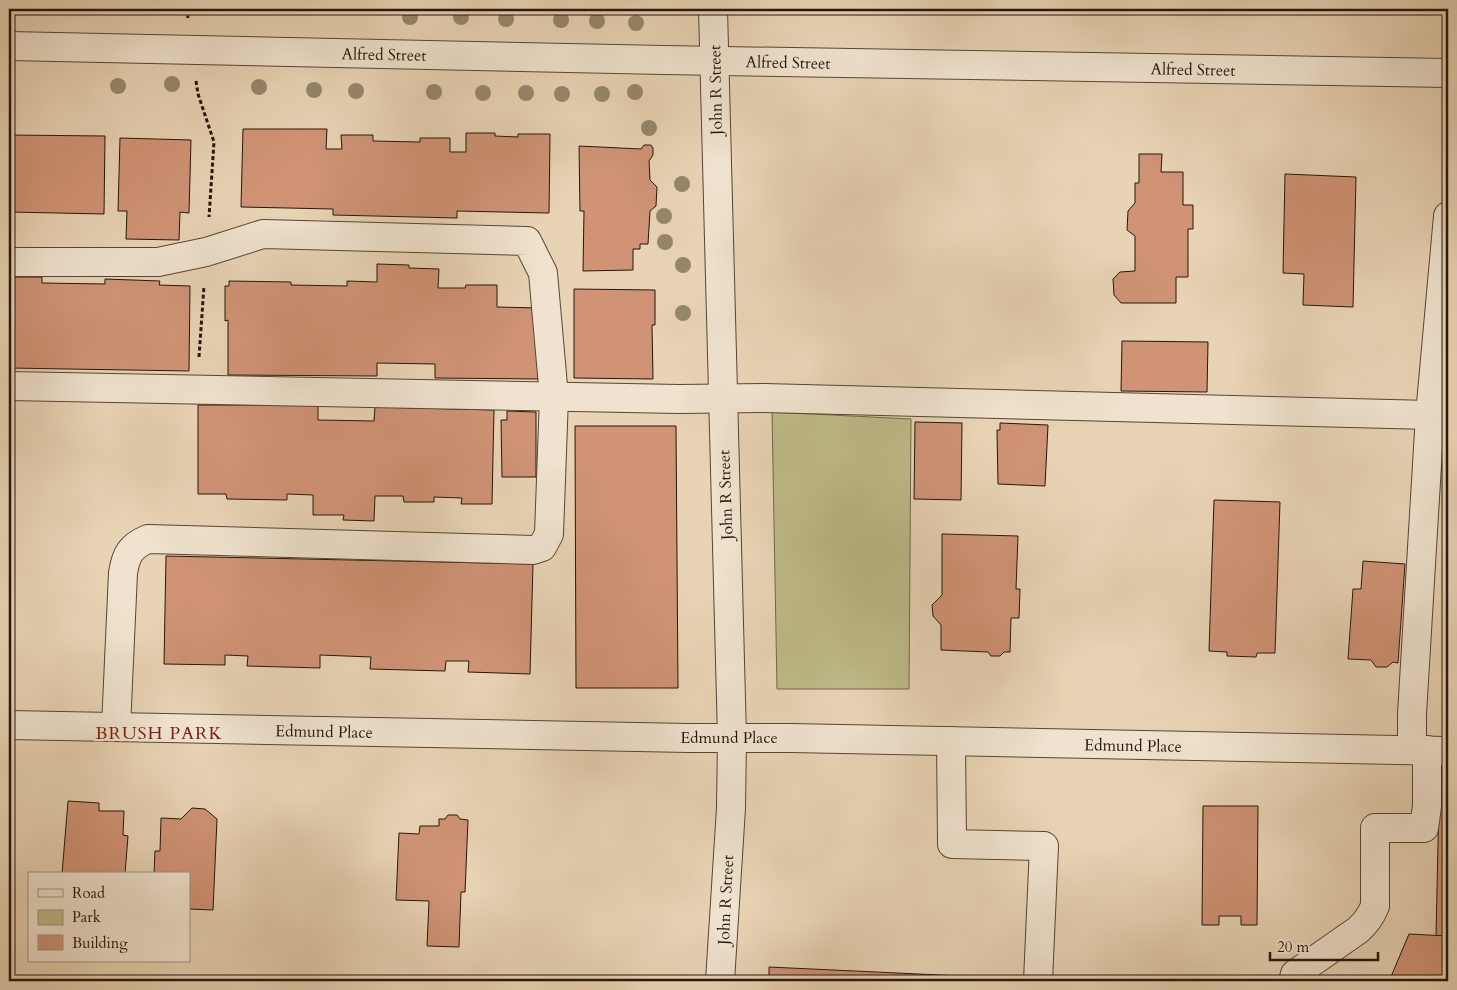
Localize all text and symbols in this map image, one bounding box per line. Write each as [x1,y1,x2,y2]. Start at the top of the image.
street label: Alfred Street [341,43,427,67]
street label: John R Street [704,45,728,137]
street label: Alfred Street [745,51,831,75]
street label: Alfred Street [1150,58,1236,82]
street label: John R Street [713,450,739,542]
street label: Edmund Place [275,720,373,744]
district label: BRUSH PARK [95,721,223,746]
street label: Edmund Place [680,727,778,749]
street label: Edmund Place [1084,734,1182,758]
street label: John R Street [713,854,739,948]
legend [28,872,190,962]
text: Road [72,883,105,903]
text: Park [72,907,101,927]
scale bar [1270,930,1377,962]
text: Building [72,933,128,953]
text: 20 m [1277,937,1309,957]

